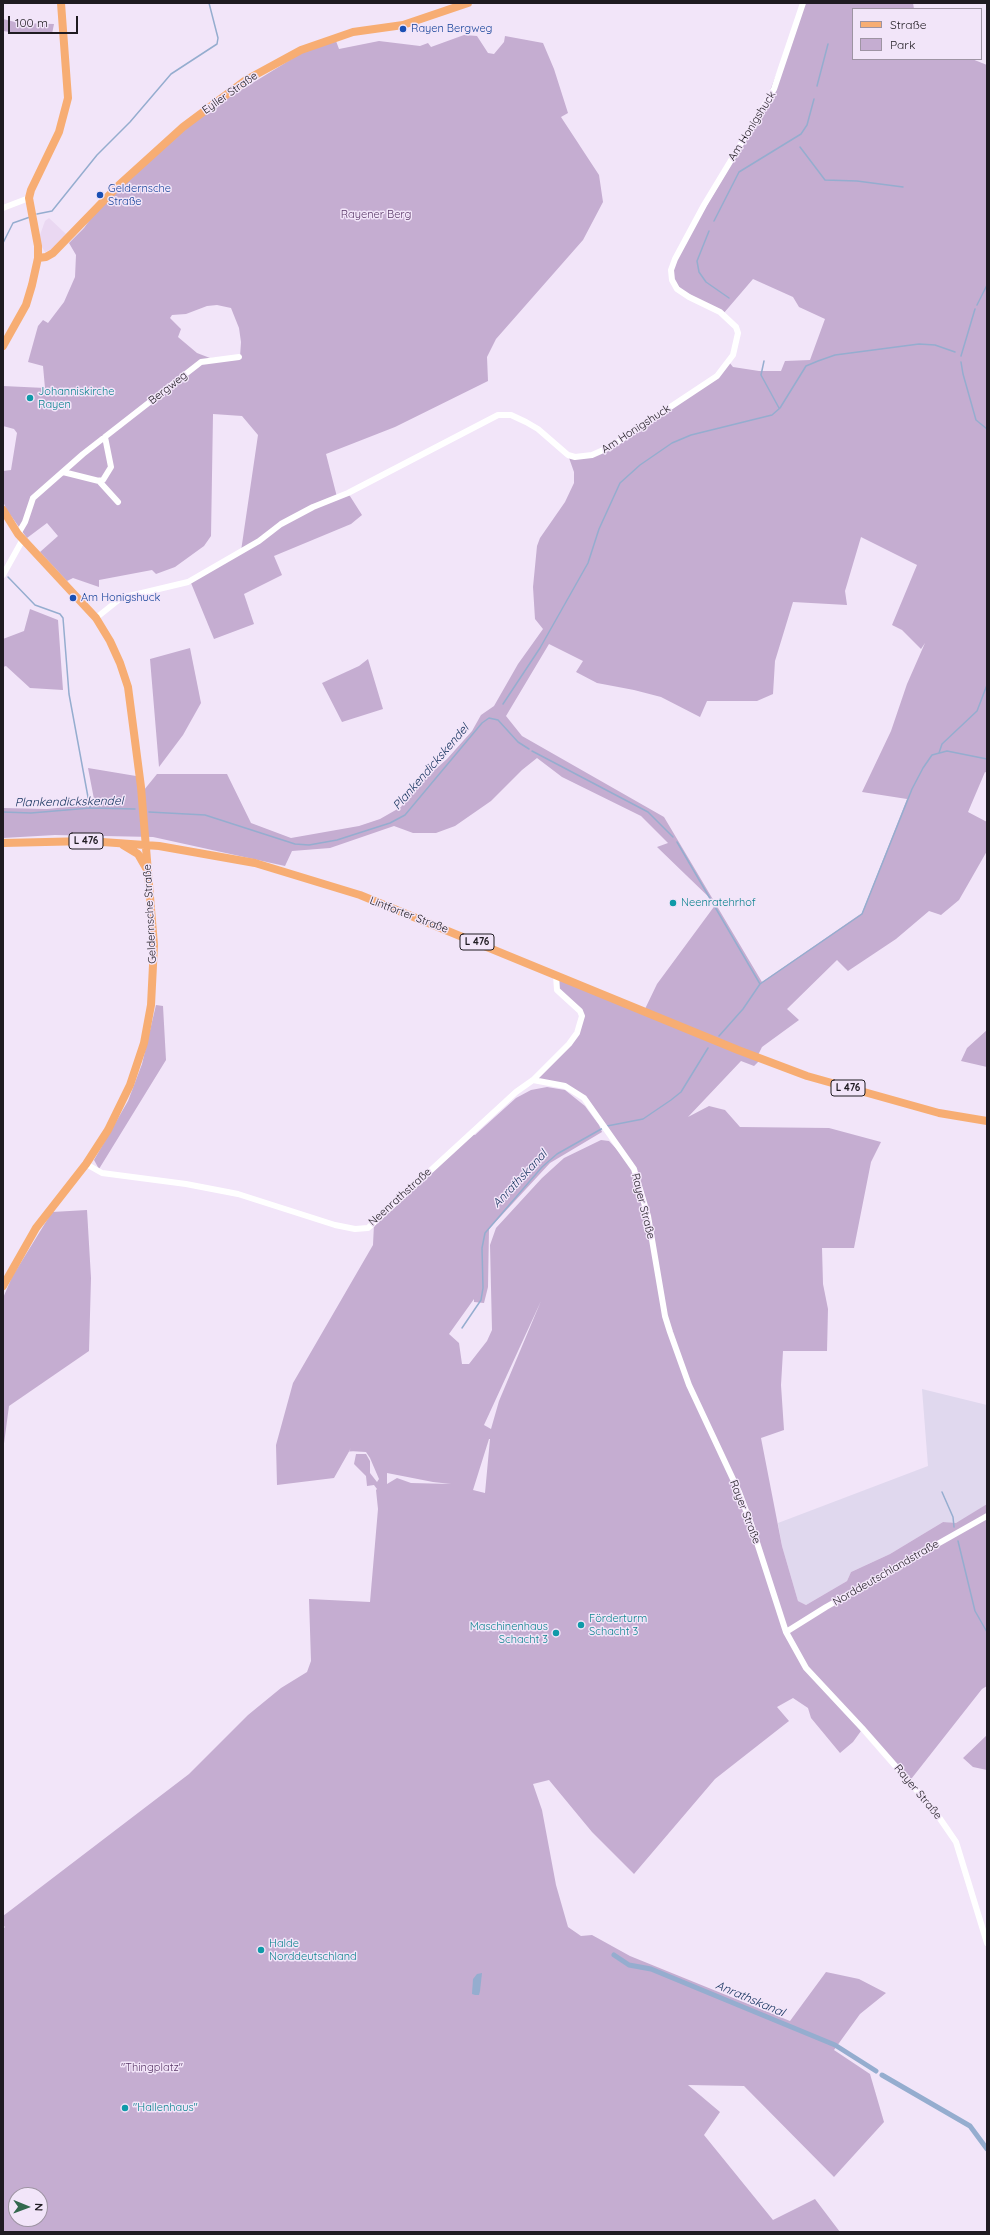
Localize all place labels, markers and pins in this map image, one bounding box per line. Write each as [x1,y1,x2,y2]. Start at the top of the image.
place label: Rayen Bergweg [411,22,492,36]
marker: Rayen Bergweg [398,24,408,34]
place label: Geldernsche Straße [108,182,171,208]
marker: Geldernsche Straße [95,190,105,200]
place label: Johanniskirche Rayen [38,385,114,411]
marker: Johanniskirche Rayen [25,393,35,403]
place label: Am Honigshuck [81,591,160,605]
marker: Am Honigshuck [68,593,78,603]
place label: Neenratehrhof [681,896,756,910]
marker: Neenratehrhof [668,898,678,908]
place label: Förderturm Schacht 3 [589,1612,647,1638]
place label: Maschinenhaus Schacht 3 [470,1620,548,1646]
marker: Förderturm Schacht 3 [576,1620,586,1630]
marker: Maschinenhaus Schacht 3 [551,1628,561,1638]
place label: Halde Norddeutschland [269,1937,357,1963]
marker: Halde Norddeutschland [256,1945,266,1955]
place label: "Hallenhaus" [133,2101,198,2115]
marker: "Hallenhaus" [120,2103,130,2113]

